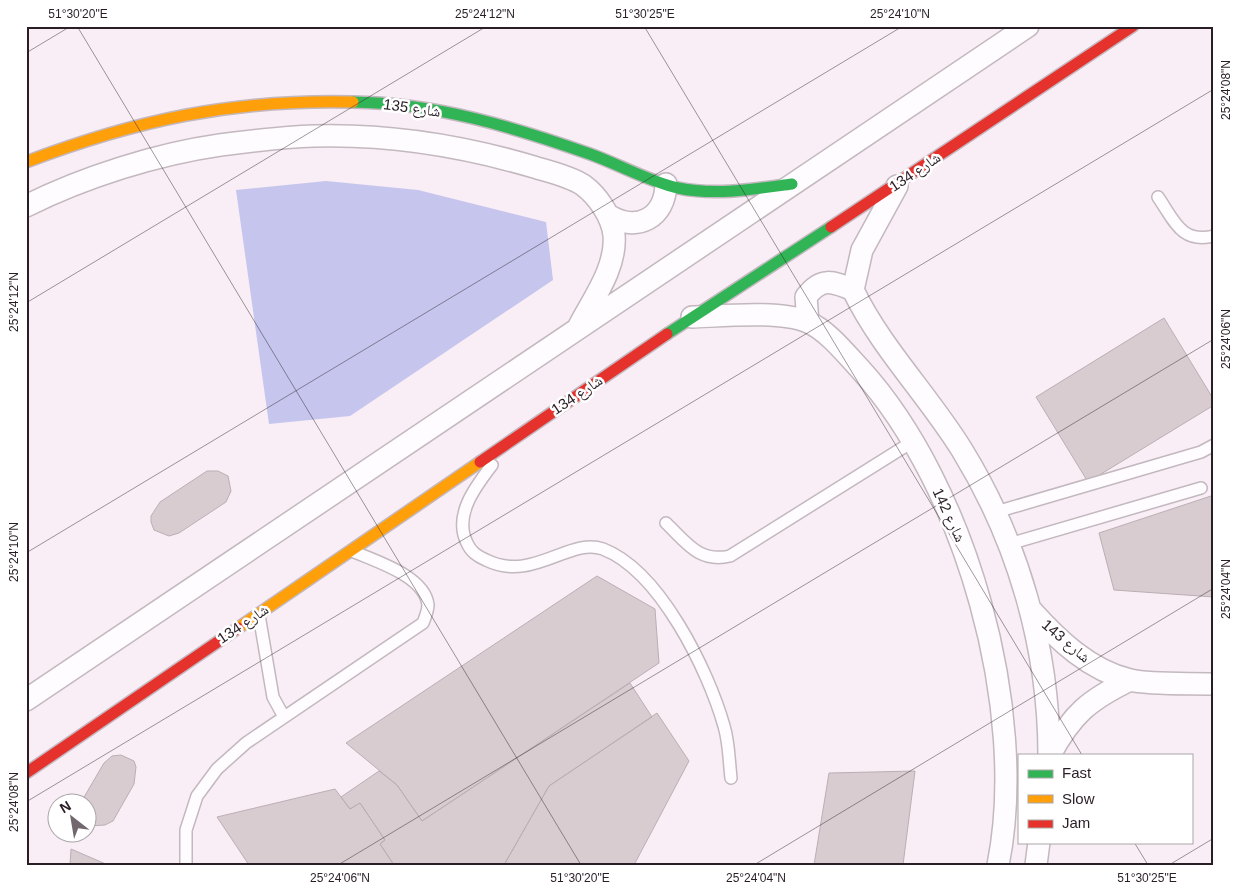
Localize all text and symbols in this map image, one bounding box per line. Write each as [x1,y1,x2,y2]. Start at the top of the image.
text: 51°30'20"E [48,7,108,21]
text: 25°24'12"N [455,7,515,21]
text: 51°30'25"E [615,7,675,21]
text: 25°24'10"N [870,7,930,21]
text: 25°24'08"N [1219,60,1233,120]
street label: شارع 135 [382,95,442,122]
street label: شارع 134 [886,148,945,196]
text: 25°24'12"N [7,272,21,332]
text: 25°24'06"N [1219,309,1233,369]
street label: شارع 134 [548,371,607,419]
street label: شارع 142 [928,485,969,545]
text: 25°24'10"N [7,522,21,582]
text: 25°24'04"N [1219,559,1233,619]
street label: شارع 134 [214,600,273,648]
street label: شارع 143 [1037,616,1094,667]
legend [1018,754,1192,844]
text: Fast [1062,764,1092,781]
text: 25°24'08"N [7,772,21,832]
text: Slow [1062,790,1095,807]
north arrow [48,794,98,844]
text: N [57,797,74,816]
text: Jam [1062,814,1090,831]
text: 25°24'06"N [310,871,370,885]
text: 51°30'20"E [550,871,610,885]
text: 25°24'04"N [726,871,786,885]
text: 51°30'25"E [1117,871,1177,885]

